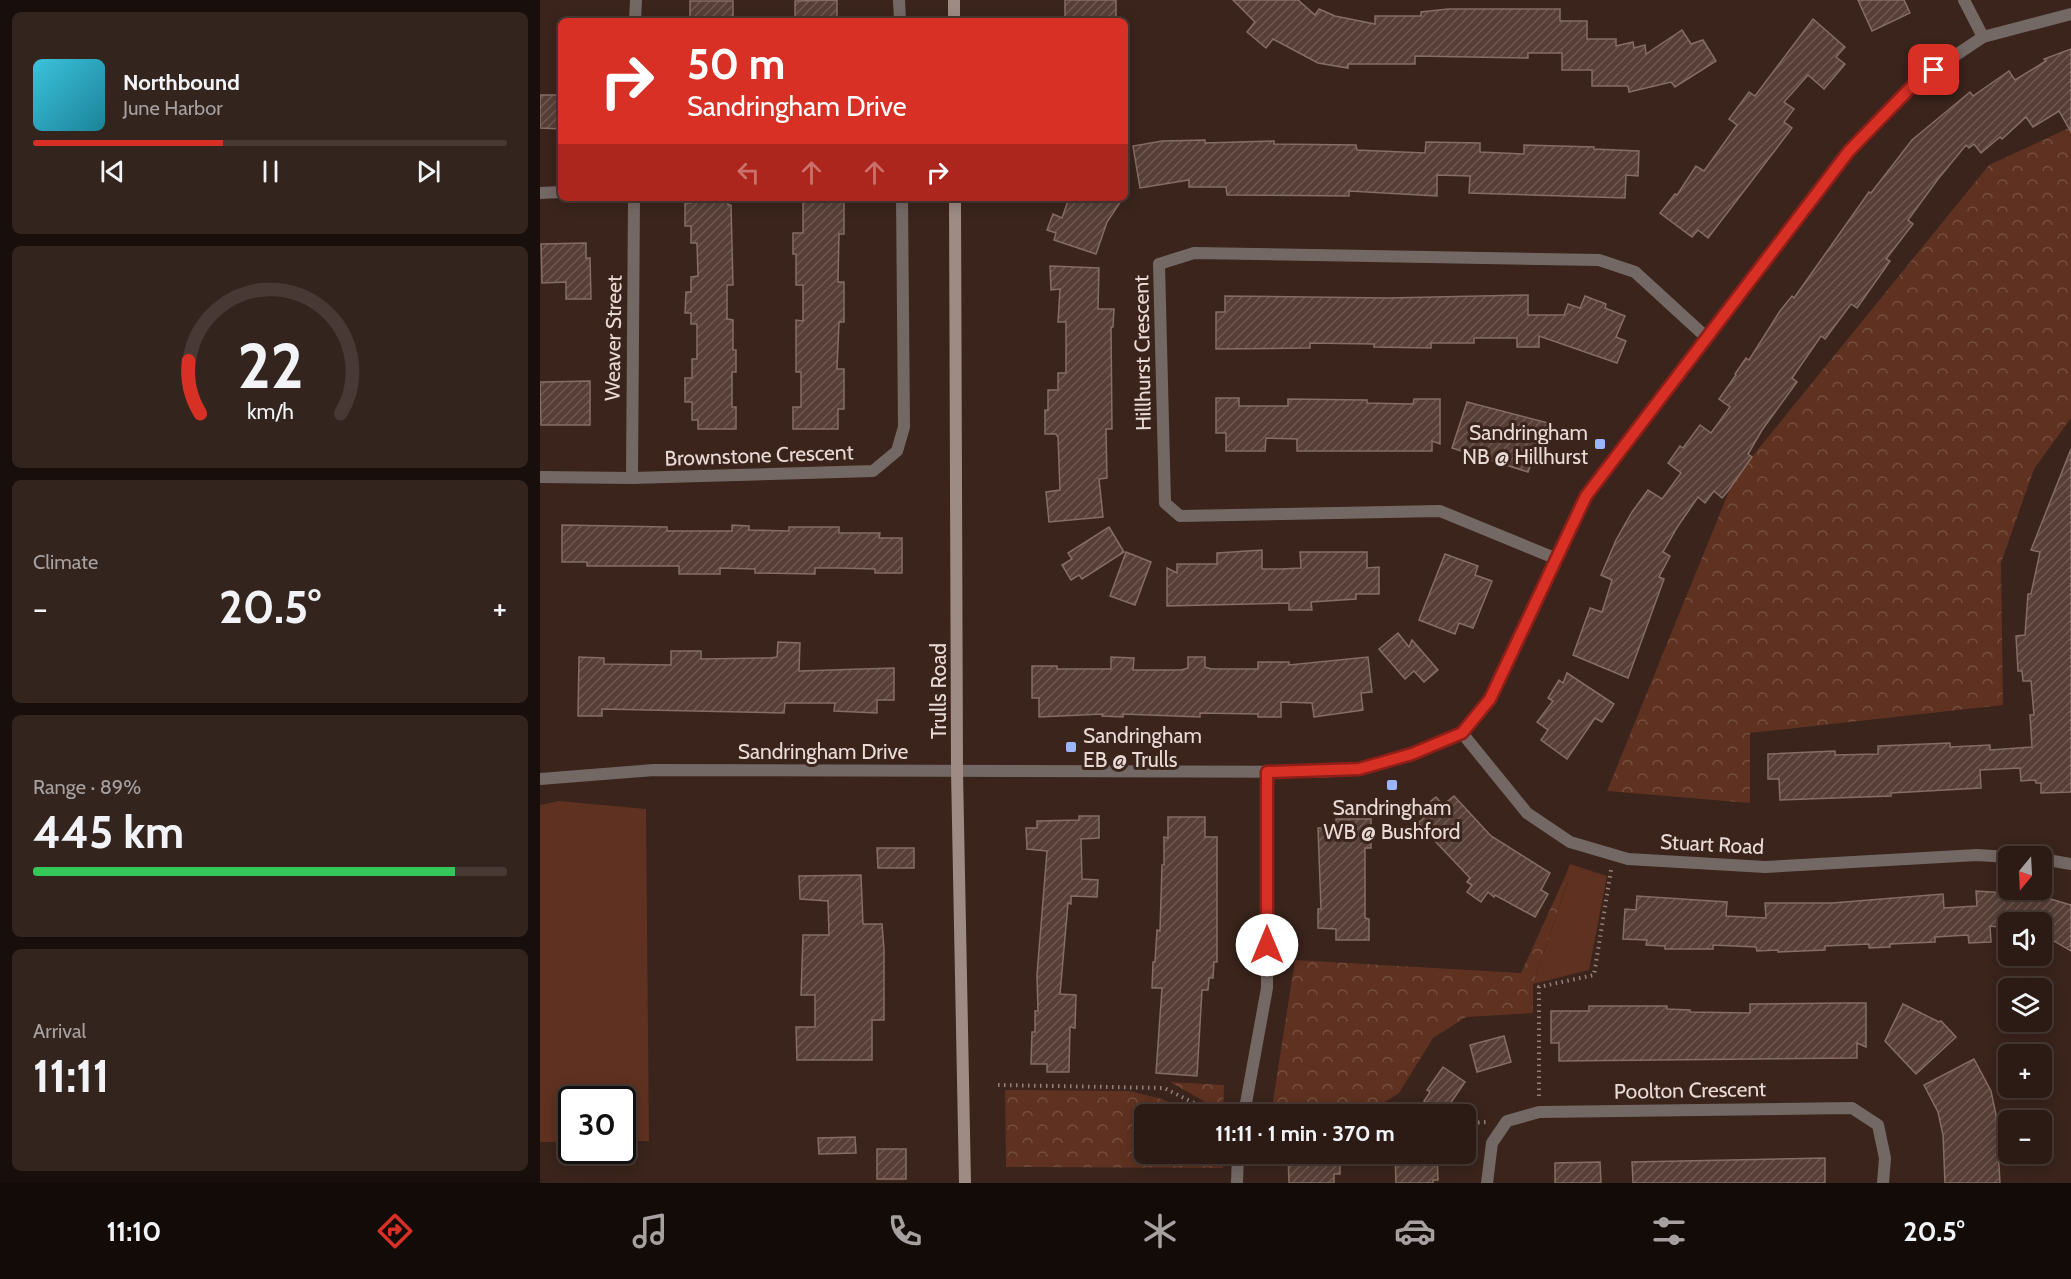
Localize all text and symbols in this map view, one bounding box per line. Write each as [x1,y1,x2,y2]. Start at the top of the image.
text: 50 m [687,38,785,90]
icon: right [588,42,666,120]
pin [1908,44,1959,95]
icon: arrive [1917,53,1950,86]
text: Northbound [123,69,240,96]
text: Sandringham Drive [687,90,907,123]
text: June Harbor [123,96,223,120]
icon: previous [96,155,129,188]
icon: pause [254,155,287,188]
icon: next [412,155,445,188]
icon: left [732,156,765,189]
icon: ahead [795,156,828,189]
icon: ahead [858,156,891,189]
icon: right [921,156,954,189]
street label: Weaver Street [599,275,627,401]
street label: Hillhurst Crescent [1128,275,1156,431]
text: 22 [237,328,303,404]
text: km/h [247,399,293,425]
place label: Sandringham NB @ Hillhurst [1462,420,1588,469]
marker: Sandringham NB @ Hillhurst [1593,437,1607,451]
street label: Brownstone Crescent [664,439,854,471]
text: Climate [33,550,98,574]
text: 20.5° [219,580,321,634]
text: − [33,588,48,628]
text: + [492,588,507,628]
street label: Trulls Road [926,643,951,739]
place label: Sandringham EB @ Trulls [1083,723,1202,772]
street label: Sandringham Drive [738,739,909,764]
marker: Sandringham EB @ Trulls [1064,740,1078,754]
text: Range · 89% [33,775,141,799]
marker: Sandringham WB @ Bushford [1385,778,1399,792]
place label: Sandringham WB @ Bushford [1324,795,1460,844]
text: 445 km [33,805,184,859]
street label: Stuart Road [1659,829,1765,859]
north arrow [1998,846,2052,900]
map controls [1998,846,2052,1164]
button: sound [1998,912,2052,966]
position arrow [1235,913,1299,977]
button: layers [1998,978,2052,1032]
text: Arrival [33,1019,86,1043]
button: + [1998,1044,2052,1098]
text: 11:11 [33,1049,109,1103]
street label: Poolton Crescent [1614,1076,1766,1104]
speed limit sign: 30 [558,1086,636,1164]
button: − [1998,1110,2052,1164]
text: 11:11 · 1 min · 370 m [1215,1120,1395,1147]
icon: directions [374,1210,416,1252]
icon: music [629,1210,671,1252]
icon: phone [884,1210,926,1252]
icon: climate [1139,1210,1181,1252]
icon: car [1394,1210,1436,1252]
icon: filters [1648,1210,1690,1252]
text: 11:10 [106,1215,161,1248]
text: 20.5° [1903,1215,1965,1248]

